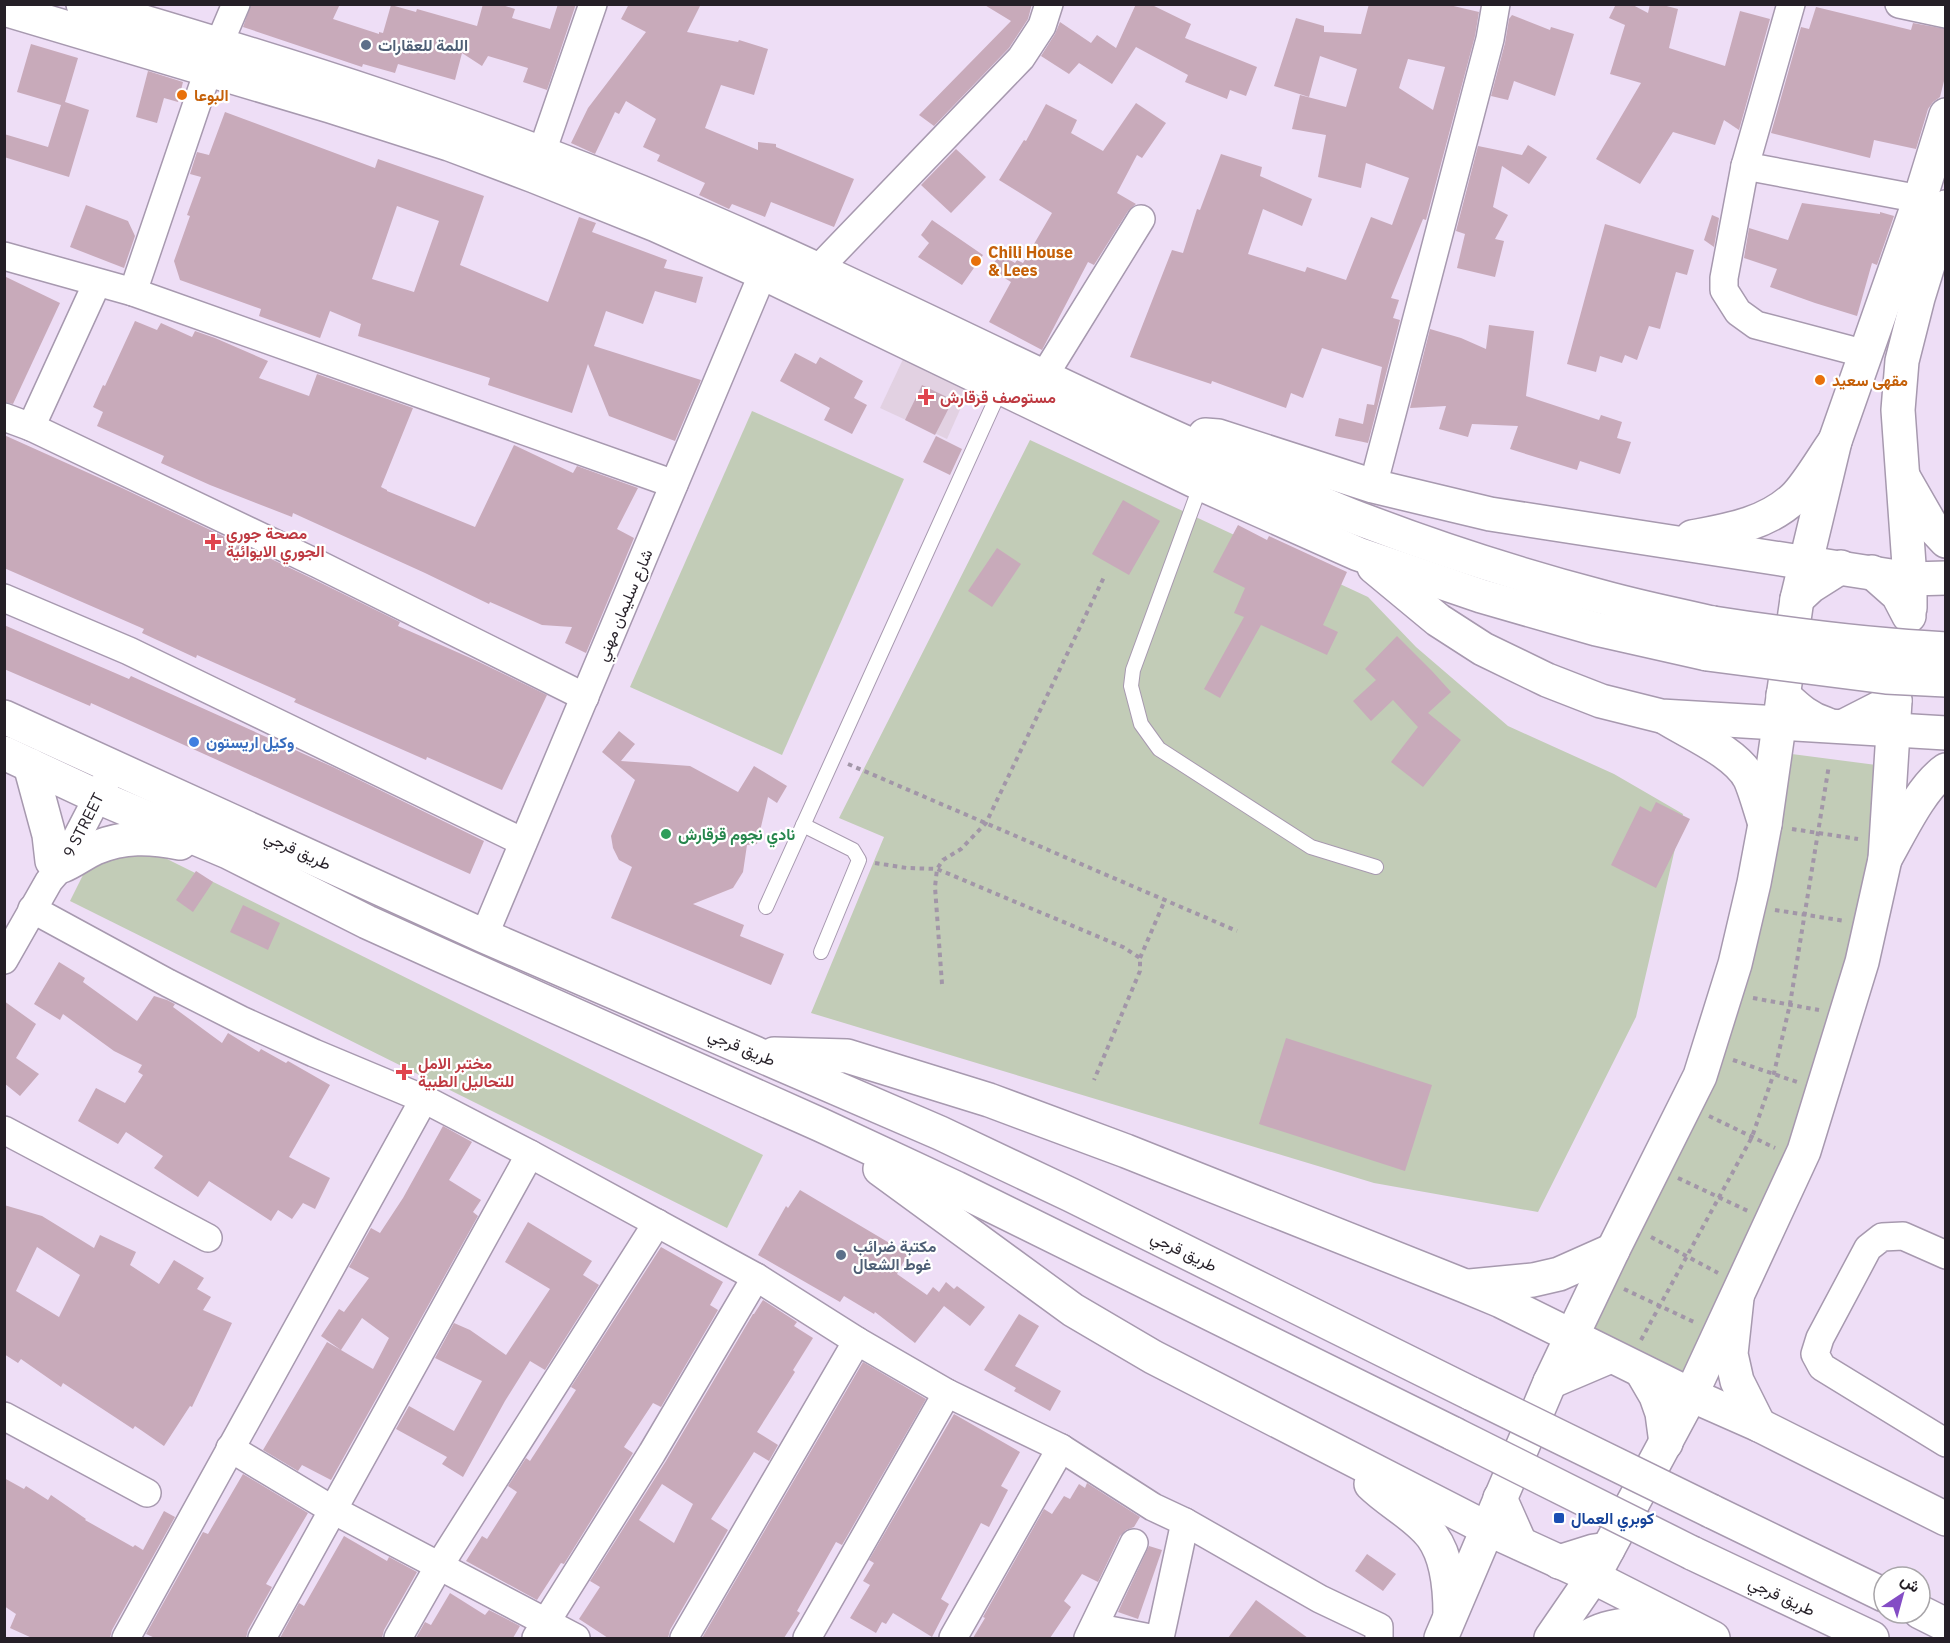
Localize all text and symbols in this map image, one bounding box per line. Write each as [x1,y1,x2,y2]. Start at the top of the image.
place label: اللمة للعقارات [378,35,468,56]
marker: اللمة للعقارات [359,38,373,52]
place label: البوعا [194,85,229,106]
marker: البوعا [175,88,189,102]
place label: Chili House & Lees [988,242,1073,280]
marker: Chili House & Lees [969,254,983,268]
place label: مقهى سعيد [1832,370,1908,391]
marker: مقهى سعيد [1813,373,1827,387]
place label: مستوصف قرقارش [940,387,1056,408]
marker: مستوصف قرقارش [917,388,935,406]
place label: مصحة جوري الجوري الايوائية [226,523,325,565]
marker: مصحة جوري الجوري الايوائية [204,533,222,551]
street label: شارع سليمان مهني [591,546,660,666]
place label: وكيل اريستون [206,732,294,753]
marker: وكيل اريستون [187,735,201,749]
street label: 9 STREET [58,789,108,861]
place label: نادي نجوم قرقارش [678,824,796,848]
street label: طريق قرجي [260,826,334,878]
marker: نادي نجوم قرقارش [659,827,673,841]
street label: طريق قرجي [704,1024,779,1074]
place label: مختبر الامل للتحاليل الطبية [418,1053,514,1091]
marker: مختبر الامل للتحاليل الطبية [395,1063,413,1081]
street label: طريق قرجي [1146,1226,1220,1279]
place label: مكتبة ضرائب غوط الشعال [853,1236,937,1275]
marker: مكتبة ضرائب غوط الشعال [834,1248,848,1262]
place label: كوبري العمال [1571,1508,1654,1532]
marker: كوبري العمال [1552,1511,1566,1525]
north arrow [1872,1565,1932,1625]
text: ش [1897,1569,1924,1597]
street label: طريق قرجي [1744,1572,1818,1624]

